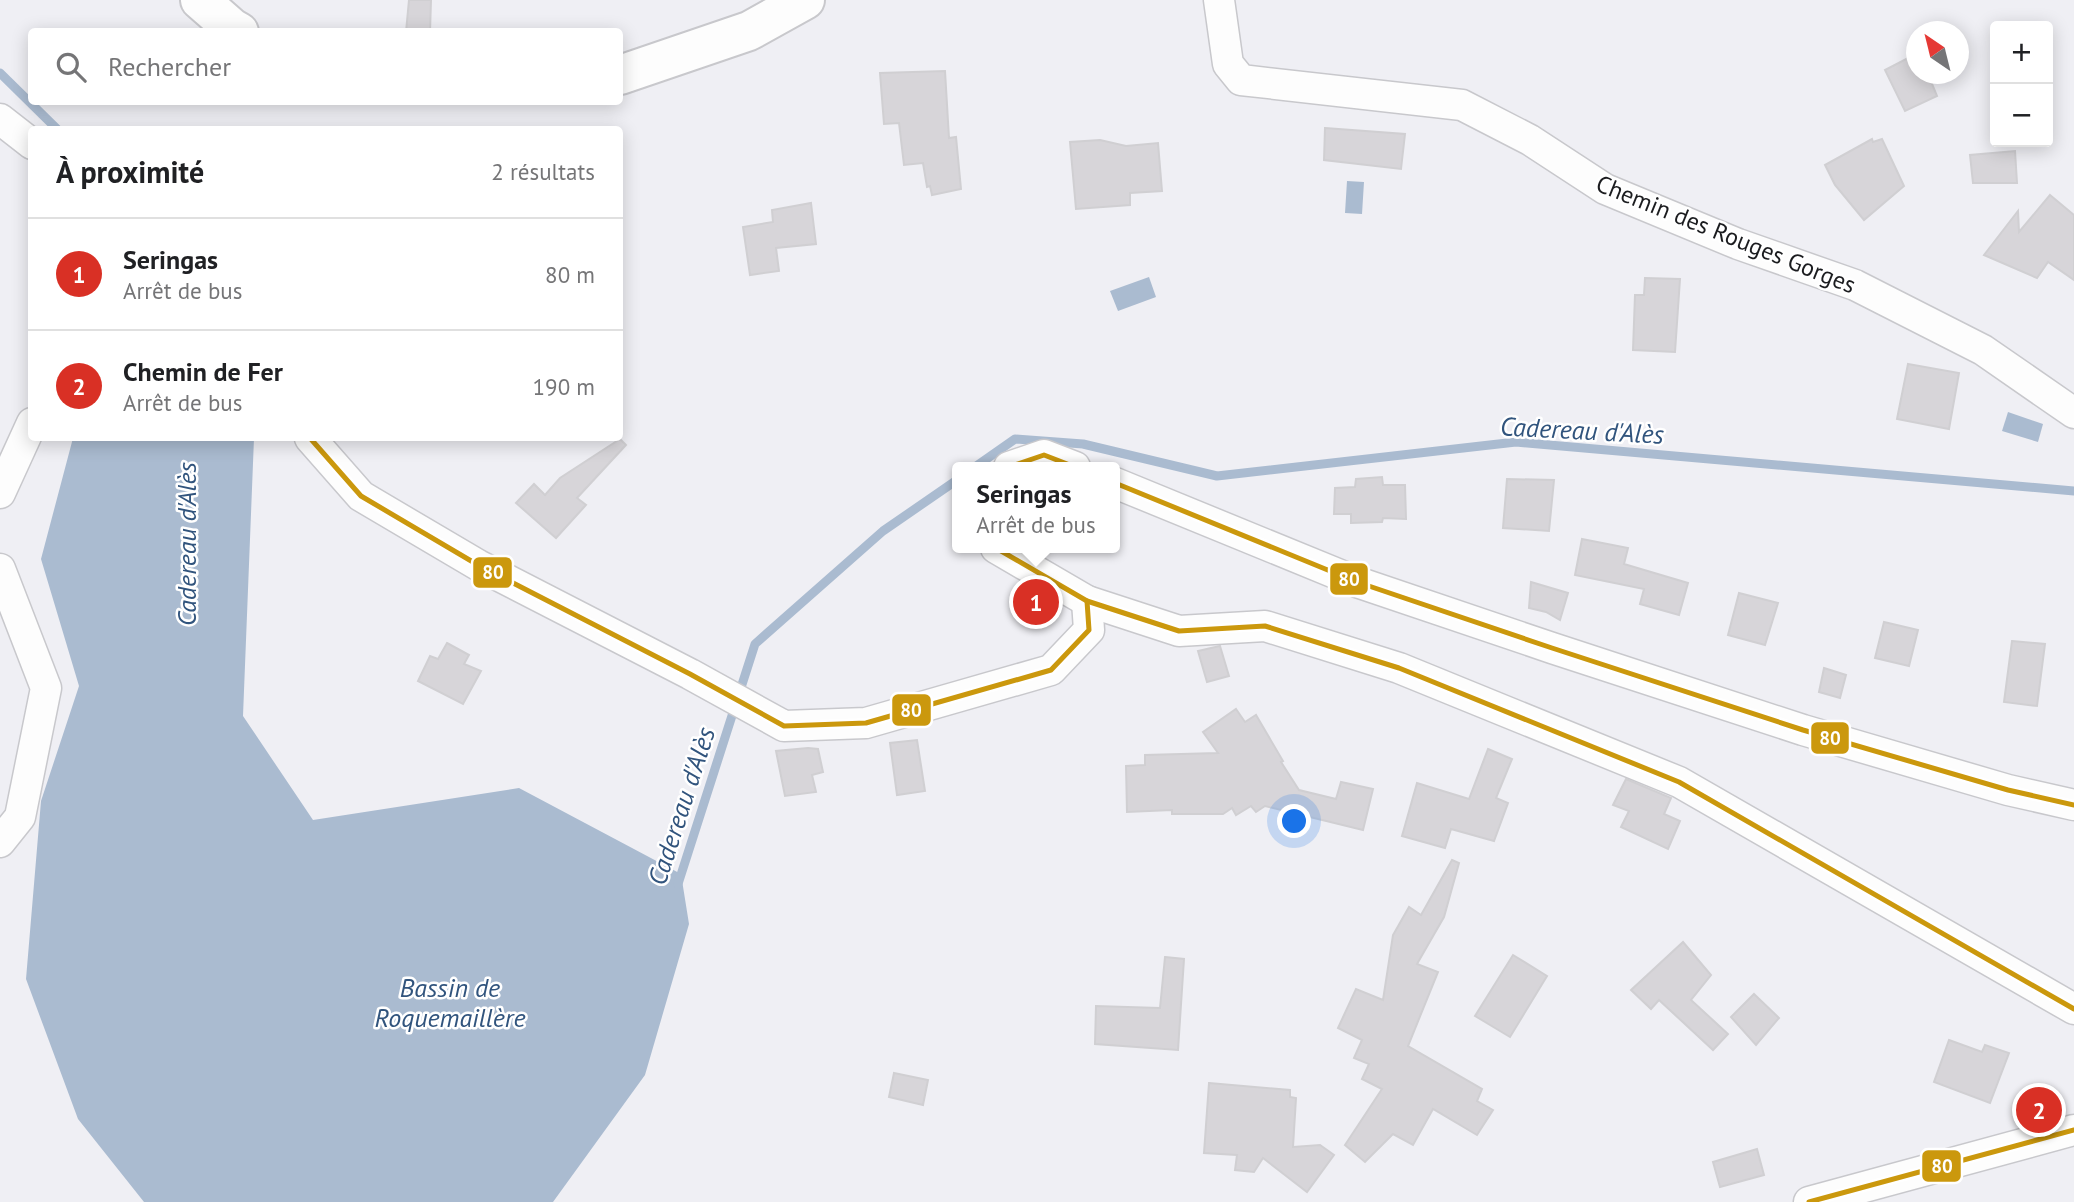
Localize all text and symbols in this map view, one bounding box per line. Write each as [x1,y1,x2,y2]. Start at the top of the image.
north arrow [1906,21,1969,84]
map controls [1990,21,2053,147]
button: + [1990,21,2053,84]
search box [28,28,623,105]
icon: search [52,48,90,86]
text: Rechercher [108,50,231,83]
button: − [1990,84,2053,147]
text: À proximité [56,152,204,191]
text: 2 résultats [491,157,595,186]
street label: Chemin des Rouges Gorges [1592,168,1860,300]
text: Seringas [123,243,218,276]
text: 1 [72,260,86,289]
text: 80 m [545,260,595,289]
text: Arrêt de bus [123,276,242,305]
text: Chemin de Fer [123,355,283,388]
text: 2 [72,372,86,401]
text: 190 m [533,372,595,401]
text: Arrêt de bus [123,388,242,417]
water label: Cadereau d'Alès [1499,409,1665,451]
water label: Cadereau d'Alès [170,461,203,626]
popup [952,462,1120,553]
text: Seringas [976,477,1071,510]
text: Arrêt de bus [976,510,1096,539]
line badge: 80 [472,556,513,589]
text: 80 [482,560,504,584]
line badge: 80 [1329,562,1369,596]
text: 80 [1338,567,1360,591]
pin: 1 [1013,576,1059,628]
line badge: 80 [891,693,932,727]
text: 80 [900,698,922,722]
line badge: 80 [1810,721,1850,755]
water label: Cadereau d'Alès [640,722,722,889]
text: 80 [1819,726,1841,750]
your location [1277,804,1311,838]
water label: Bassin de Roquemaillère [375,971,525,1034]
pin: 2 [2016,1084,2062,1136]
line badge: 80 [1921,1149,1962,1183]
text: 80 [1931,1154,1953,1178]

